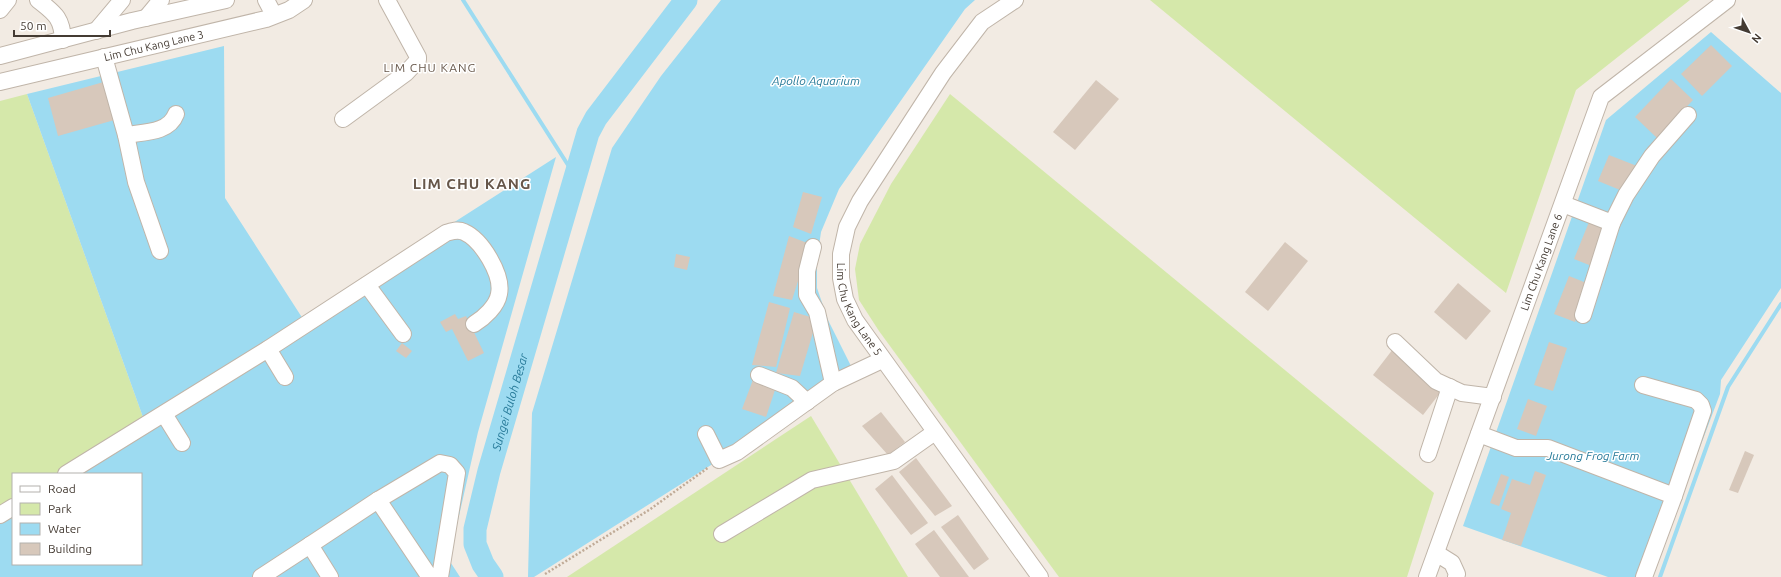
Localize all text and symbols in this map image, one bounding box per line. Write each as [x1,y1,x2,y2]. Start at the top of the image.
scale bar [14,12,110,38]
north arrow [1729,12,1769,52]
text: 50 m [20,19,47,32]
street label: Lim Chu Kang Lane 3 [103,28,205,63]
text: N [1749,31,1764,45]
district label: LIM CHU KANG [383,61,477,74]
water label: Apollo Aquarium [771,74,860,87]
district label: LIM CHU KANG [413,175,531,192]
street label: Lim Chu Kang Lane 6 [1518,212,1564,312]
street label: Lim Chu Kang Lane 5 [835,263,885,358]
water label: Sungei Buloh Besar [489,352,530,453]
water label: Jurong Frog Farm [1546,449,1639,462]
legend [12,473,142,565]
text: Road [48,482,76,495]
text: Park [48,502,72,515]
text: Water [48,522,81,535]
text: Building [48,542,92,555]

